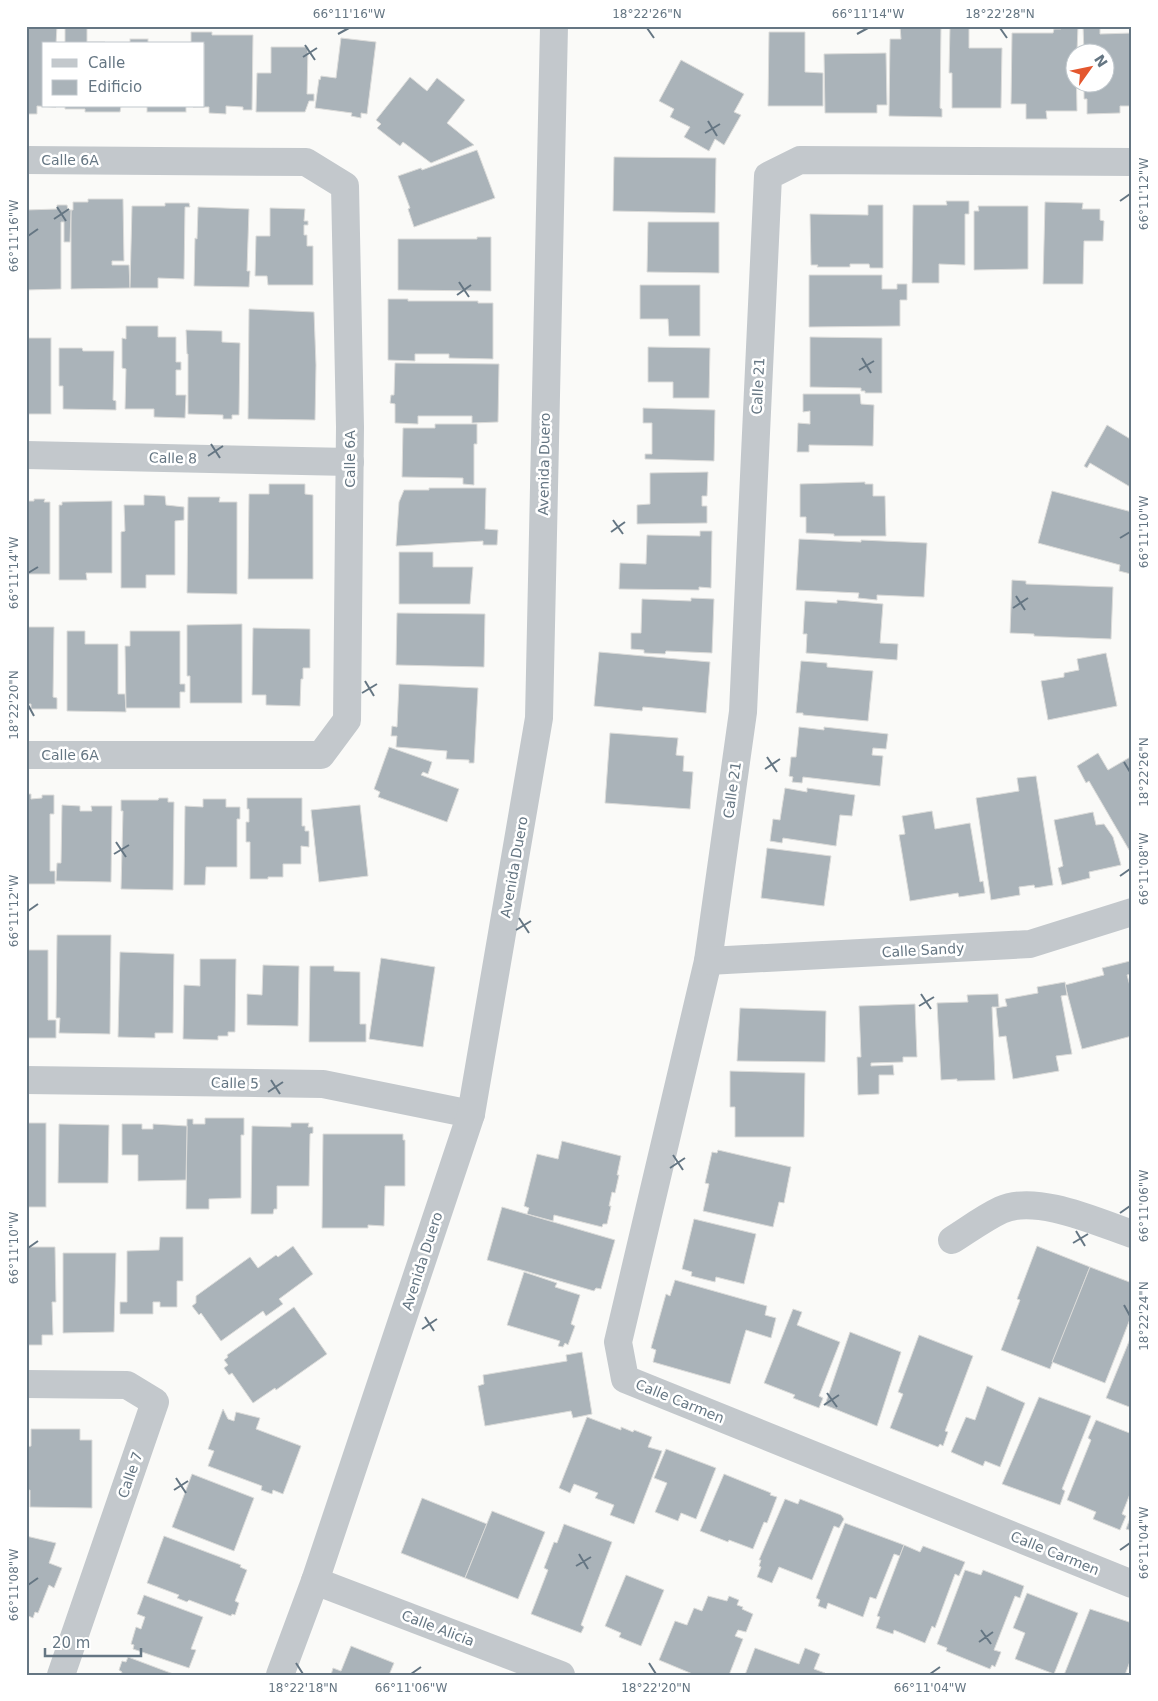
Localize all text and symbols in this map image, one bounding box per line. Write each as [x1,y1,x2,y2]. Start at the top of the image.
text: 66°11'16"W [313,7,385,21]
text: 18°22'26"N [612,7,682,21]
text: 66°11'14"W [832,7,904,21]
text: 18°22'28"N [965,7,1035,21]
legend [42,42,205,108]
north arrow [1066,42,1116,92]
text: N [1091,52,1111,70]
text: Calle [88,54,125,72]
text: Edificio [88,78,142,96]
street label: Calle 6A [41,152,99,168]
text: 66°11'12"W [1137,158,1151,230]
text: 66°11'16"W [7,200,21,272]
street label: Calle 21 [749,357,767,415]
street label: Avenida Duero [535,413,553,515]
street label: Calle 6A [342,430,358,488]
street label: Calle 8 [149,450,197,466]
text: 66°11'10"W [1137,496,1151,568]
text: 66°11'14"W [7,537,21,609]
text: 18°22'20"N [7,670,21,740]
text: 18°22'26"N [1137,737,1151,807]
street label: Calle 6A [41,747,99,763]
street label: Calle 21 [720,761,744,819]
street label: Avenida Duero [497,815,531,919]
text: 66°11'08"W [1137,833,1151,905]
text: 66°11'12"W [7,875,21,947]
street label: Calle Sandy [881,940,965,960]
street label: Calle 5 [211,1075,259,1091]
text: 66°11'06"W [1137,1170,1151,1242]
street label: Avenida Duero [399,1210,445,1312]
text: 66°11'10"W [7,1212,21,1284]
text: 18°22'24"N [1137,1281,1151,1351]
street label: Calle Carmen [633,1376,727,1426]
street label: Calle 7 [115,1450,145,1500]
text: 66°11'04"W [1137,1507,1151,1579]
street label: Calle Carmen [1008,1528,1102,1578]
text: 66°11'08"W [7,1549,21,1621]
street label: Calle Alicia [399,1607,477,1649]
scale bar [45,1626,141,1658]
text: 20 m [52,1634,90,1652]
text: 18°22'18"N [268,1681,338,1695]
text: 66°11'06"W [375,1681,447,1695]
text: 18°22'20"N [621,1681,691,1695]
text: 66°11'04"W [894,1681,966,1695]

